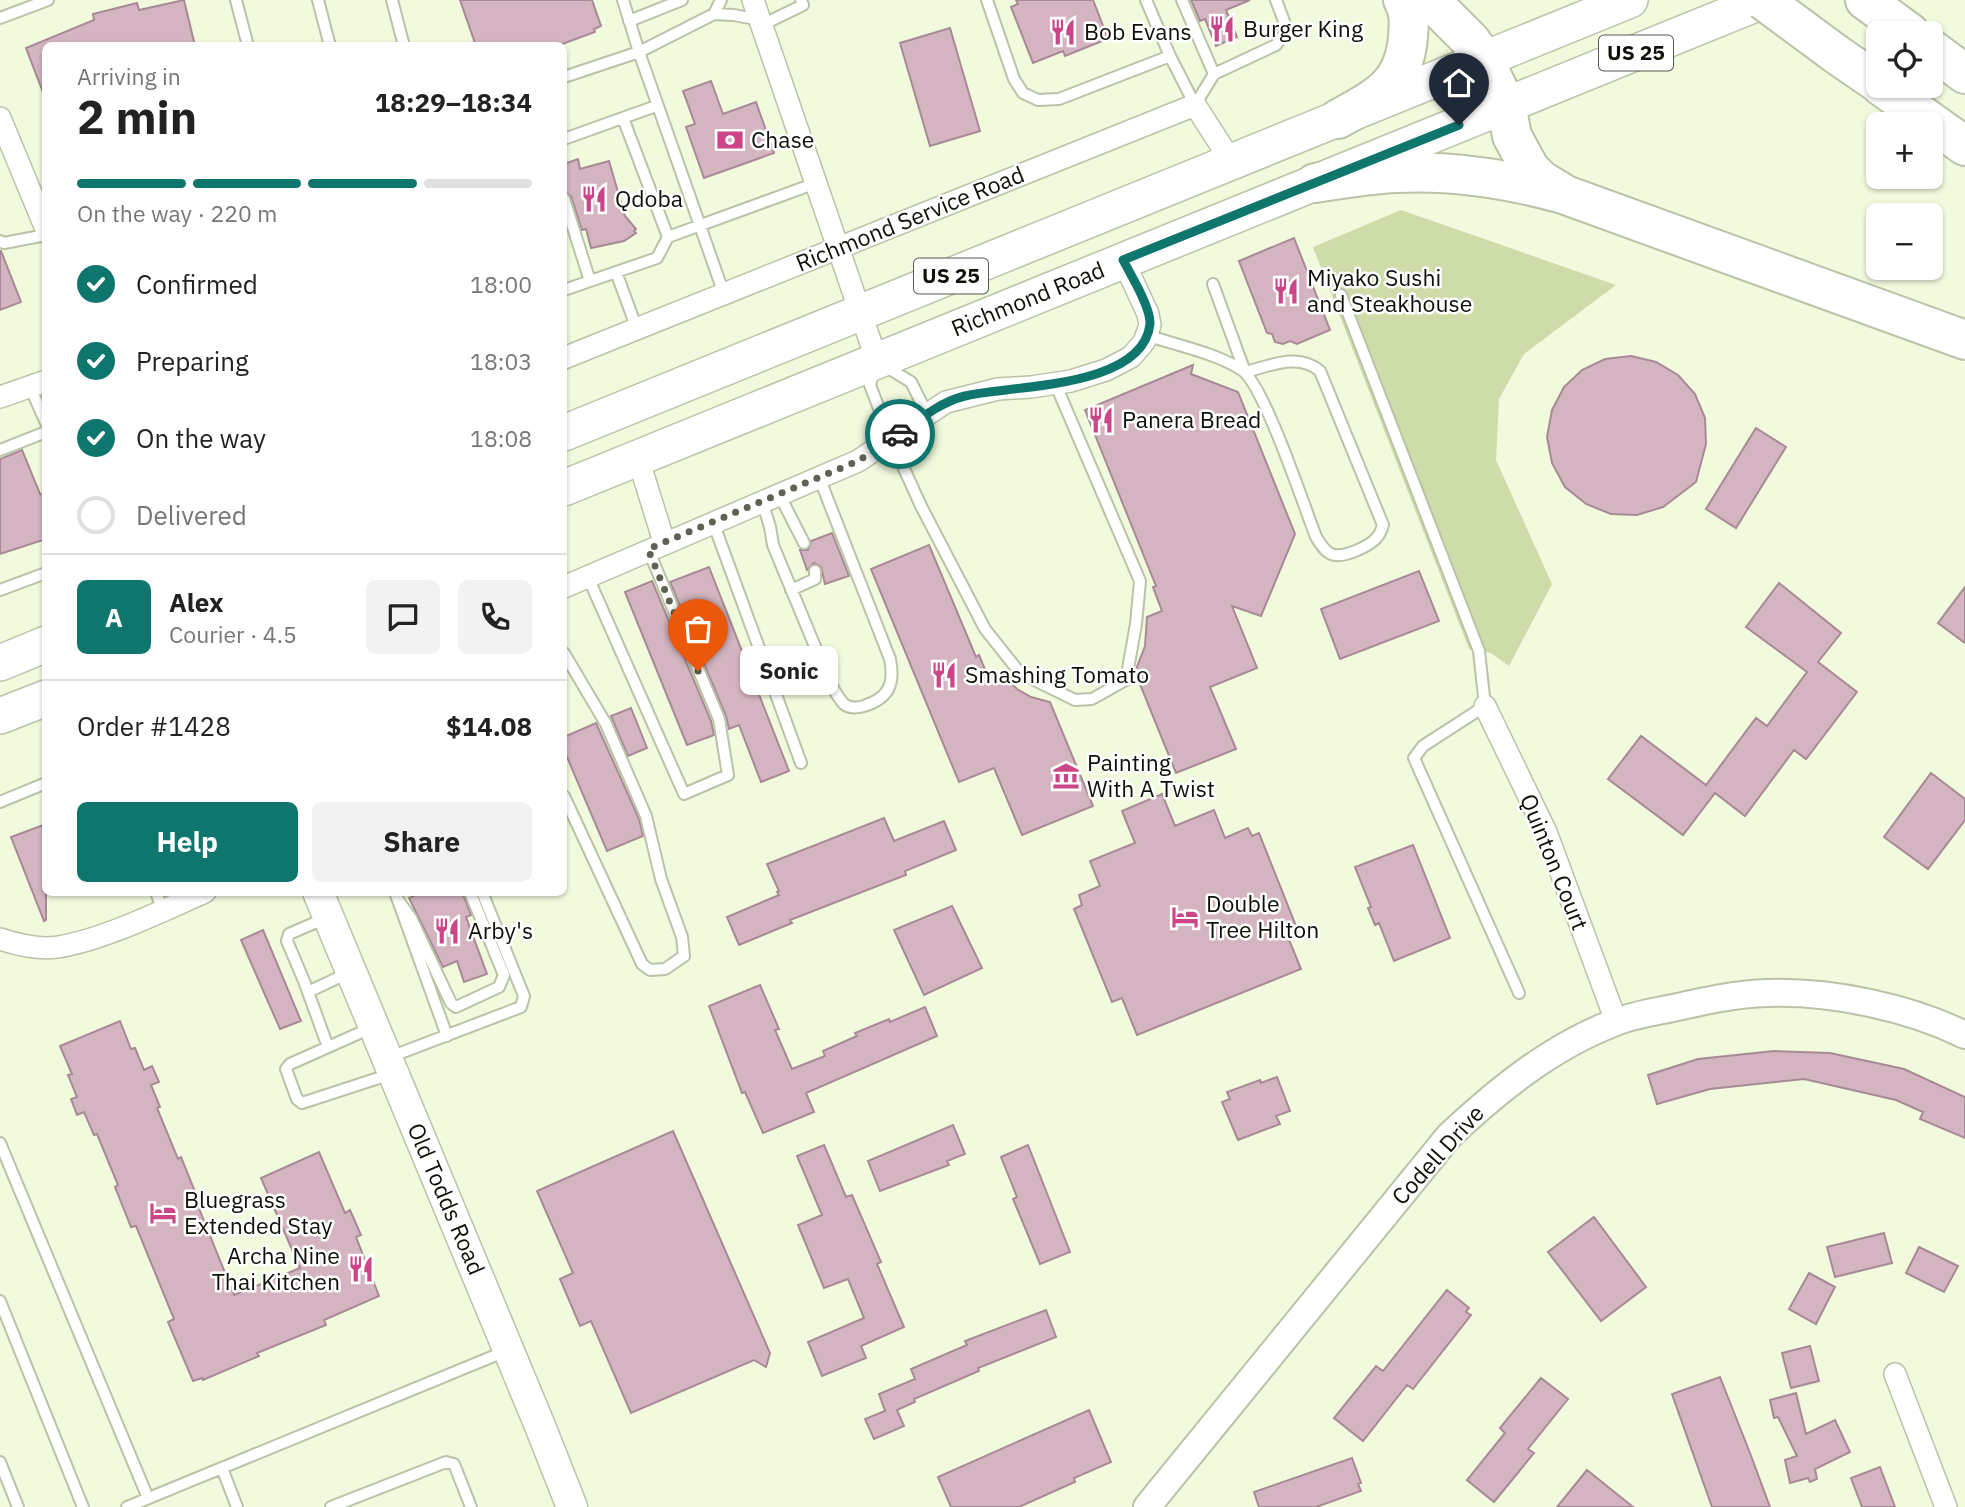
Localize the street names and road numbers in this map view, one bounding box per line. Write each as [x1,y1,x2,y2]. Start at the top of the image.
road number: US 25 [1599,36,1673,70]
street label: Richmond Service Road [791,158,1028,278]
street label: Richmond Road [947,254,1109,342]
road number: US 25 [914,258,988,294]
street label: Quinton Court [1514,789,1596,934]
street label: Codell Drive [1385,1098,1490,1211]
street label: Old Todds Road [401,1118,492,1279]

